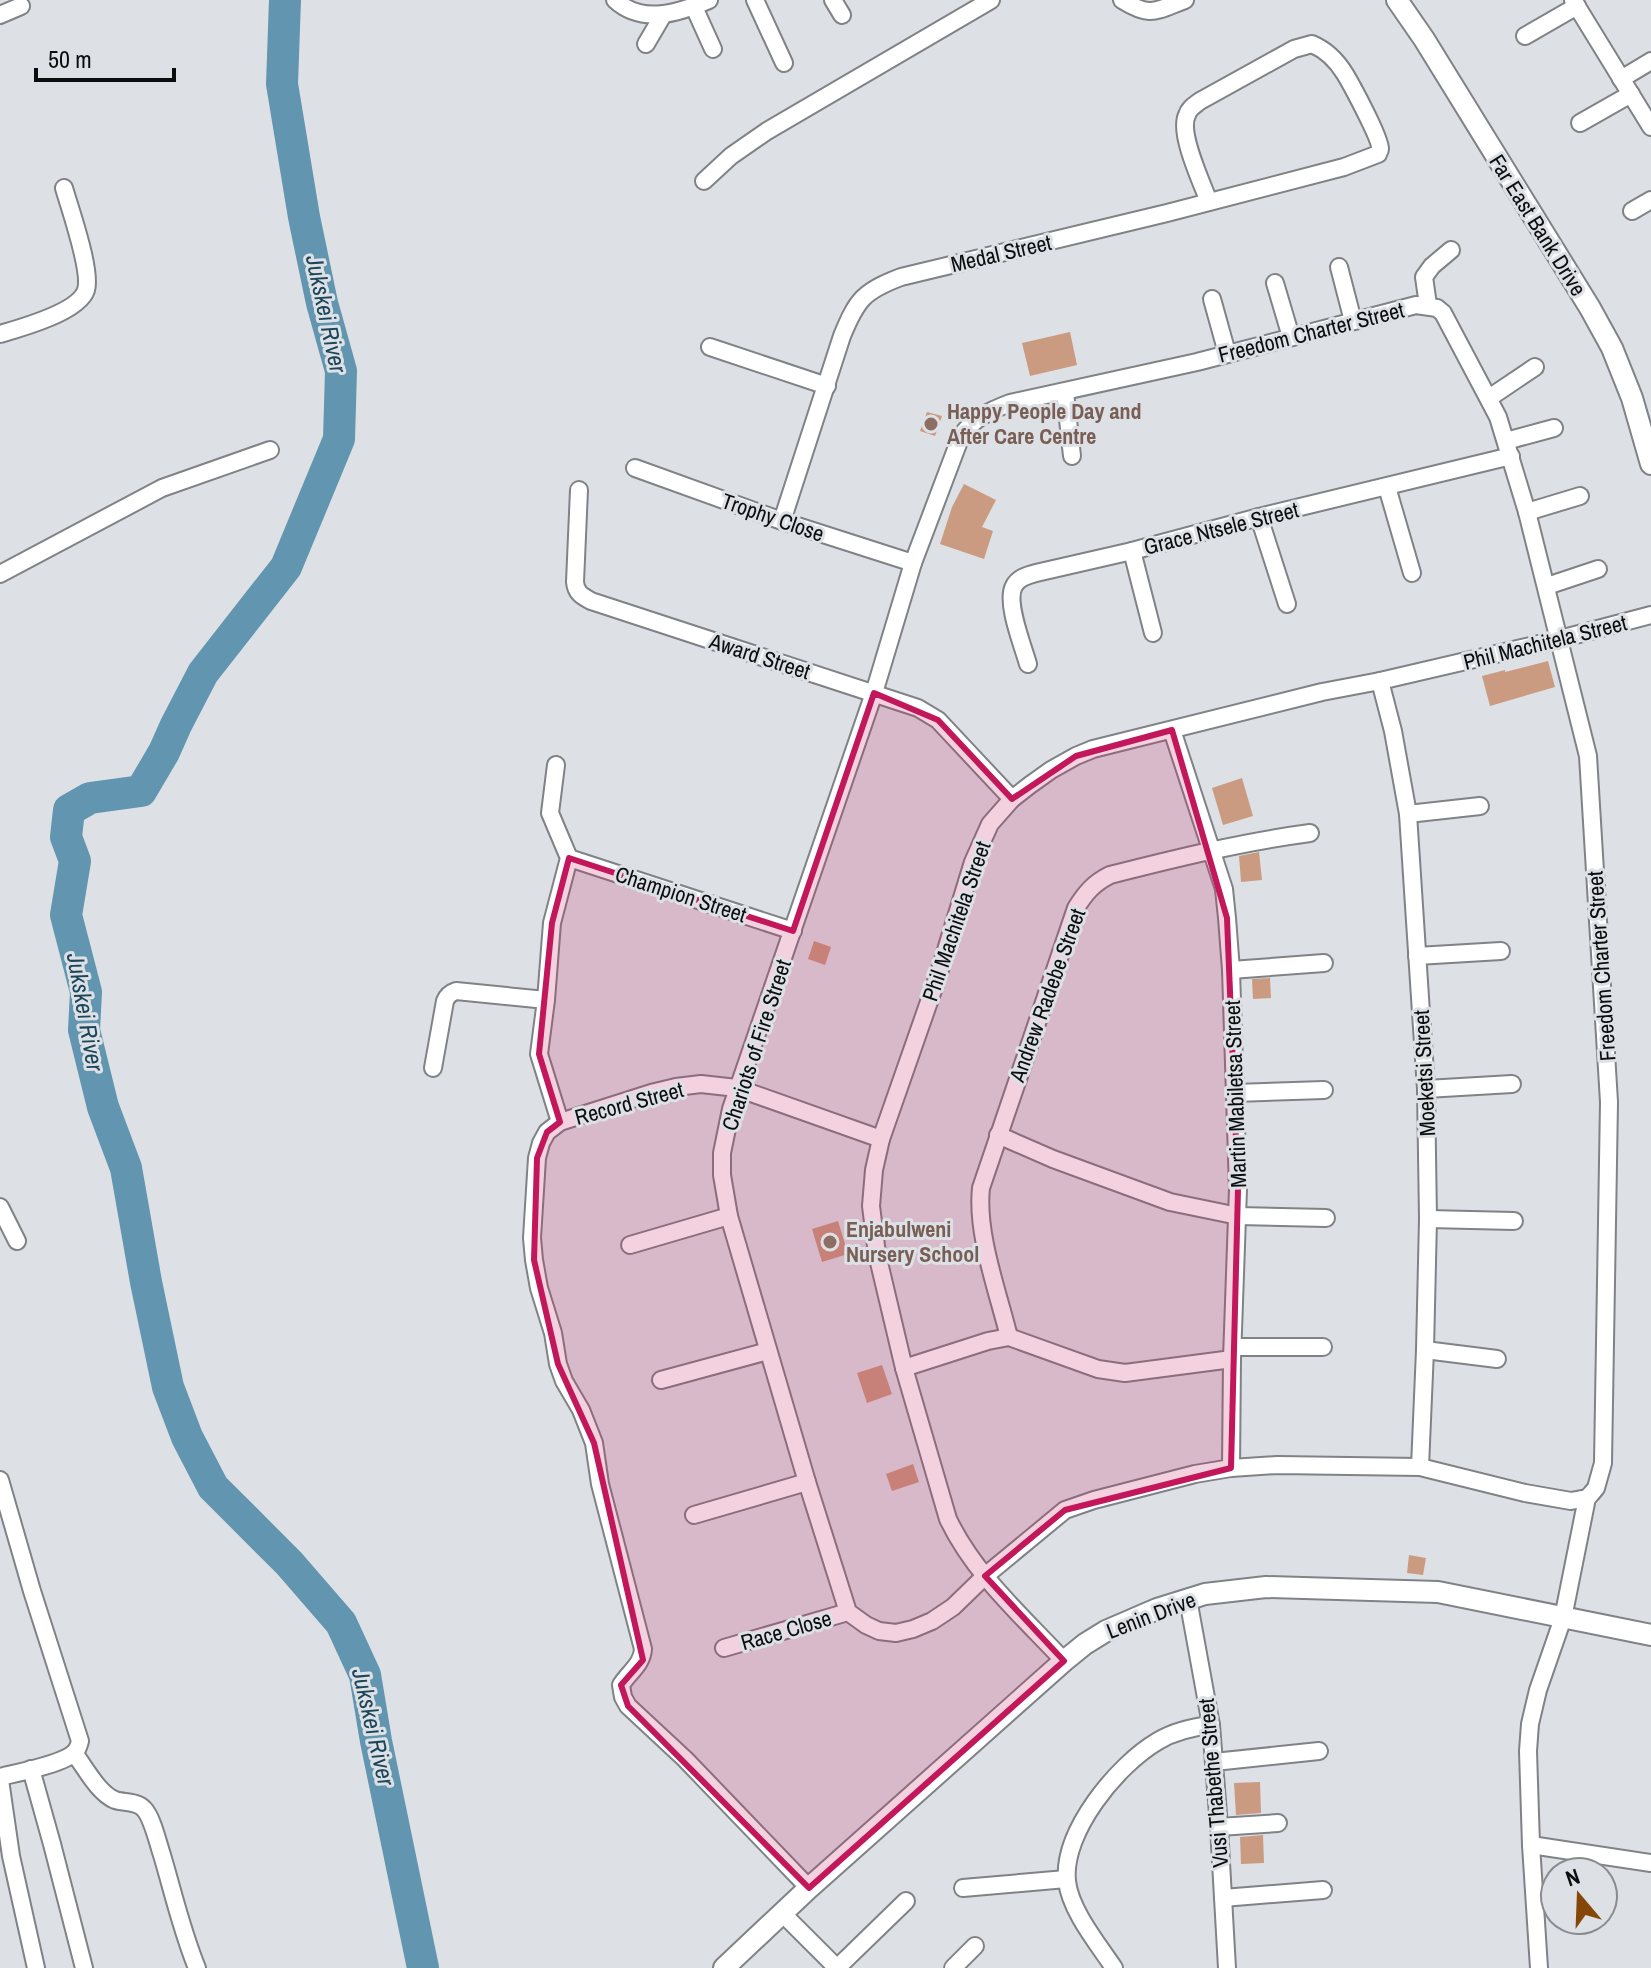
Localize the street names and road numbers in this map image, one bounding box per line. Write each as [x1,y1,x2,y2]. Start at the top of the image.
street label: Far East Bank Drive [1482,149,1594,301]
street label: Medal Street [948,227,1054,279]
street label: Freedom Charter Street [1215,294,1407,370]
street label: Trophy Close [718,485,828,549]
street label: Grace Ntsele Street [1141,494,1301,562]
street label: Phil Machitela Street [1460,607,1630,677]
street label: Award Street [705,625,814,686]
street label: Phil Machitela Street [915,837,997,1005]
street label: Champion Street [612,859,750,929]
street label: Freedom Charter Street [1579,870,1623,1062]
street label: Andrew Radebe Street [1001,904,1092,1087]
street label: Chariots of Fire Street [714,955,798,1135]
street label: Martin Mabiletsa Street [1217,1000,1253,1188]
street label: Moeketsi Street [1406,1009,1442,1137]
street label: Record Street [571,1074,687,1132]
street label: Lenin Drive [1102,1584,1200,1646]
street label: Race Close [737,1603,835,1657]
street label: Vusi Thabethe Street [1191,1697,1235,1869]

